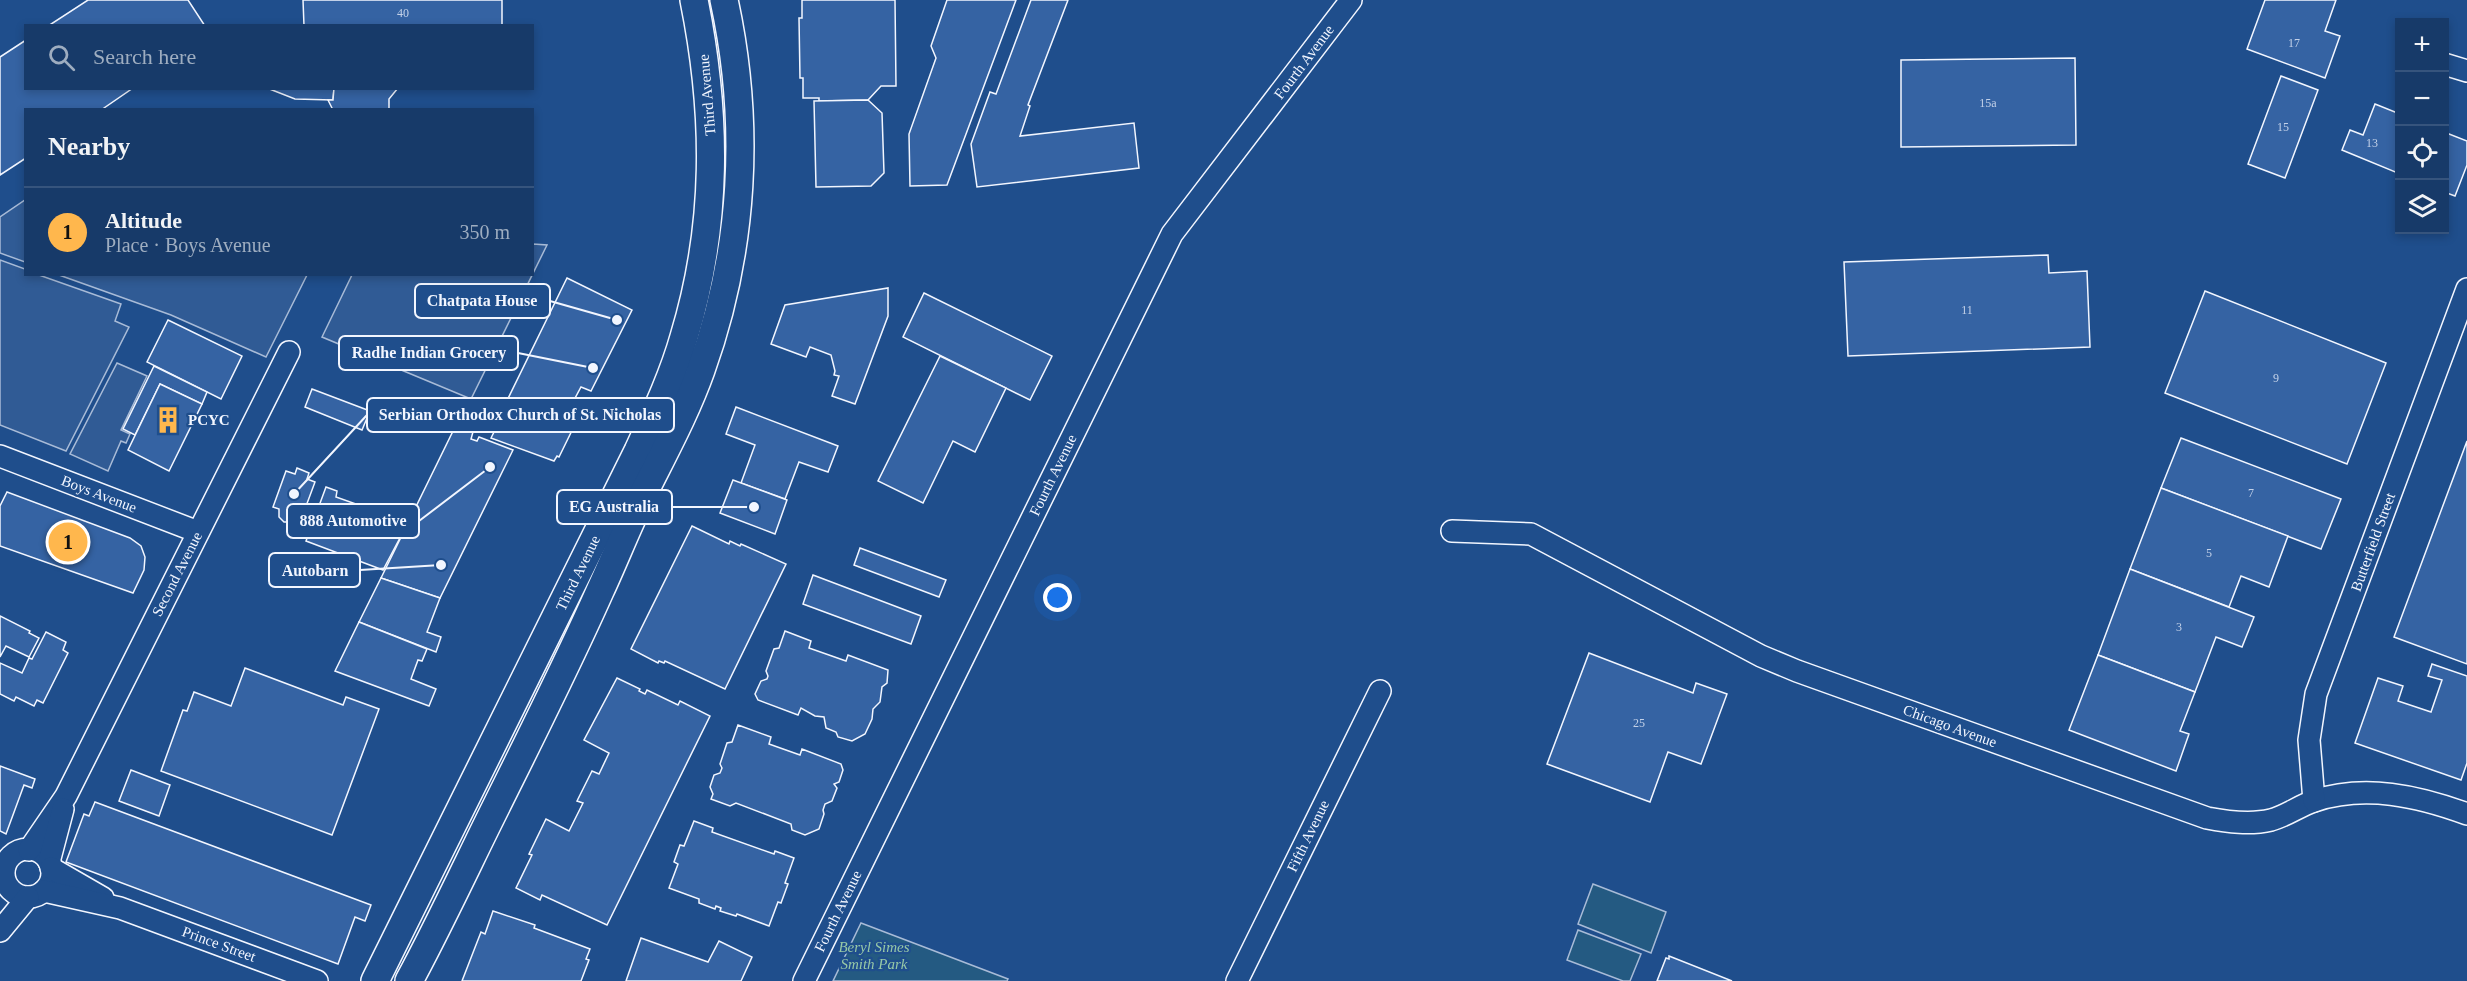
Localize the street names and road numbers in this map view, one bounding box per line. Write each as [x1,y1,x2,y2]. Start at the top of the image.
street label: Fourth Avenue [1271,22,1337,102]
street label: Third Avenue [695,53,719,136]
street label: Fourth Avenue [1026,431,1080,518]
street label: Boys Avenue [59,472,139,516]
street label: Butterfield Street [2348,490,2399,593]
street label: Second Avenue [149,529,205,619]
street label: Third Avenue [553,532,603,613]
street label: Chicago Avenue [1901,702,1999,750]
street label: Fifth Avenue [1284,797,1332,874]
street label: Fourth Avenue [811,867,865,954]
street label: Prince Street [180,923,259,965]

